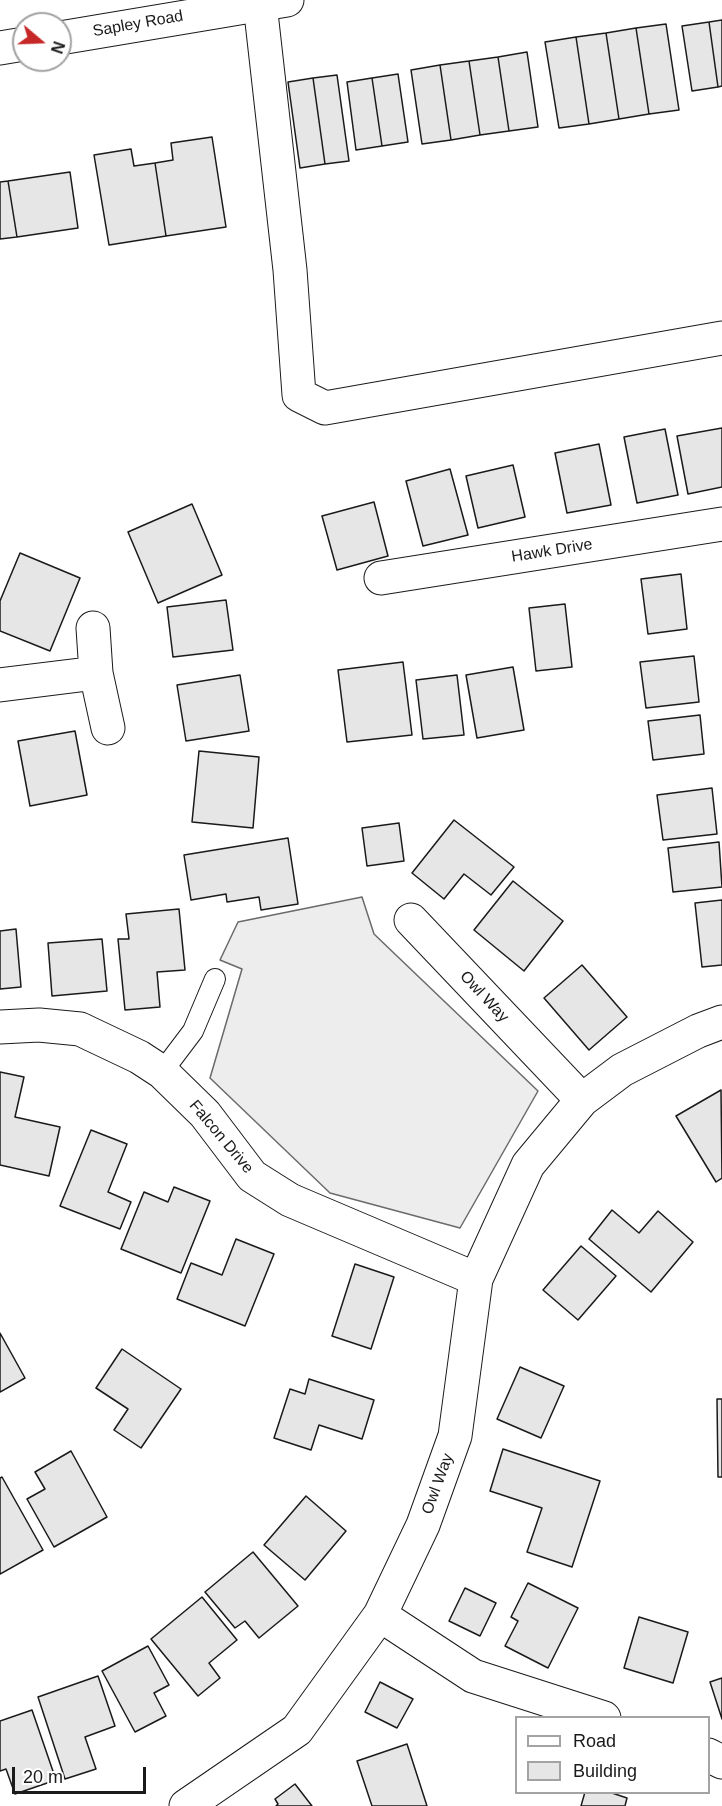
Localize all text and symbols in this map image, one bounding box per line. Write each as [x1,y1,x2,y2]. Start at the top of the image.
street label: Sapley Road [91,7,185,41]
north arrow [12,12,72,72]
text: N [48,39,68,56]
street label: Hawk Drive [510,535,594,567]
street label: Owl Way [455,967,513,1027]
street label: Falcon Drive [185,1096,257,1178]
street label: Owl Way [418,1451,458,1517]
legend [515,1716,710,1794]
text: Road [573,1731,616,1751]
scale bar [15,1755,148,1793]
text: Building [573,1761,637,1781]
text: 20 m [23,1767,63,1787]

